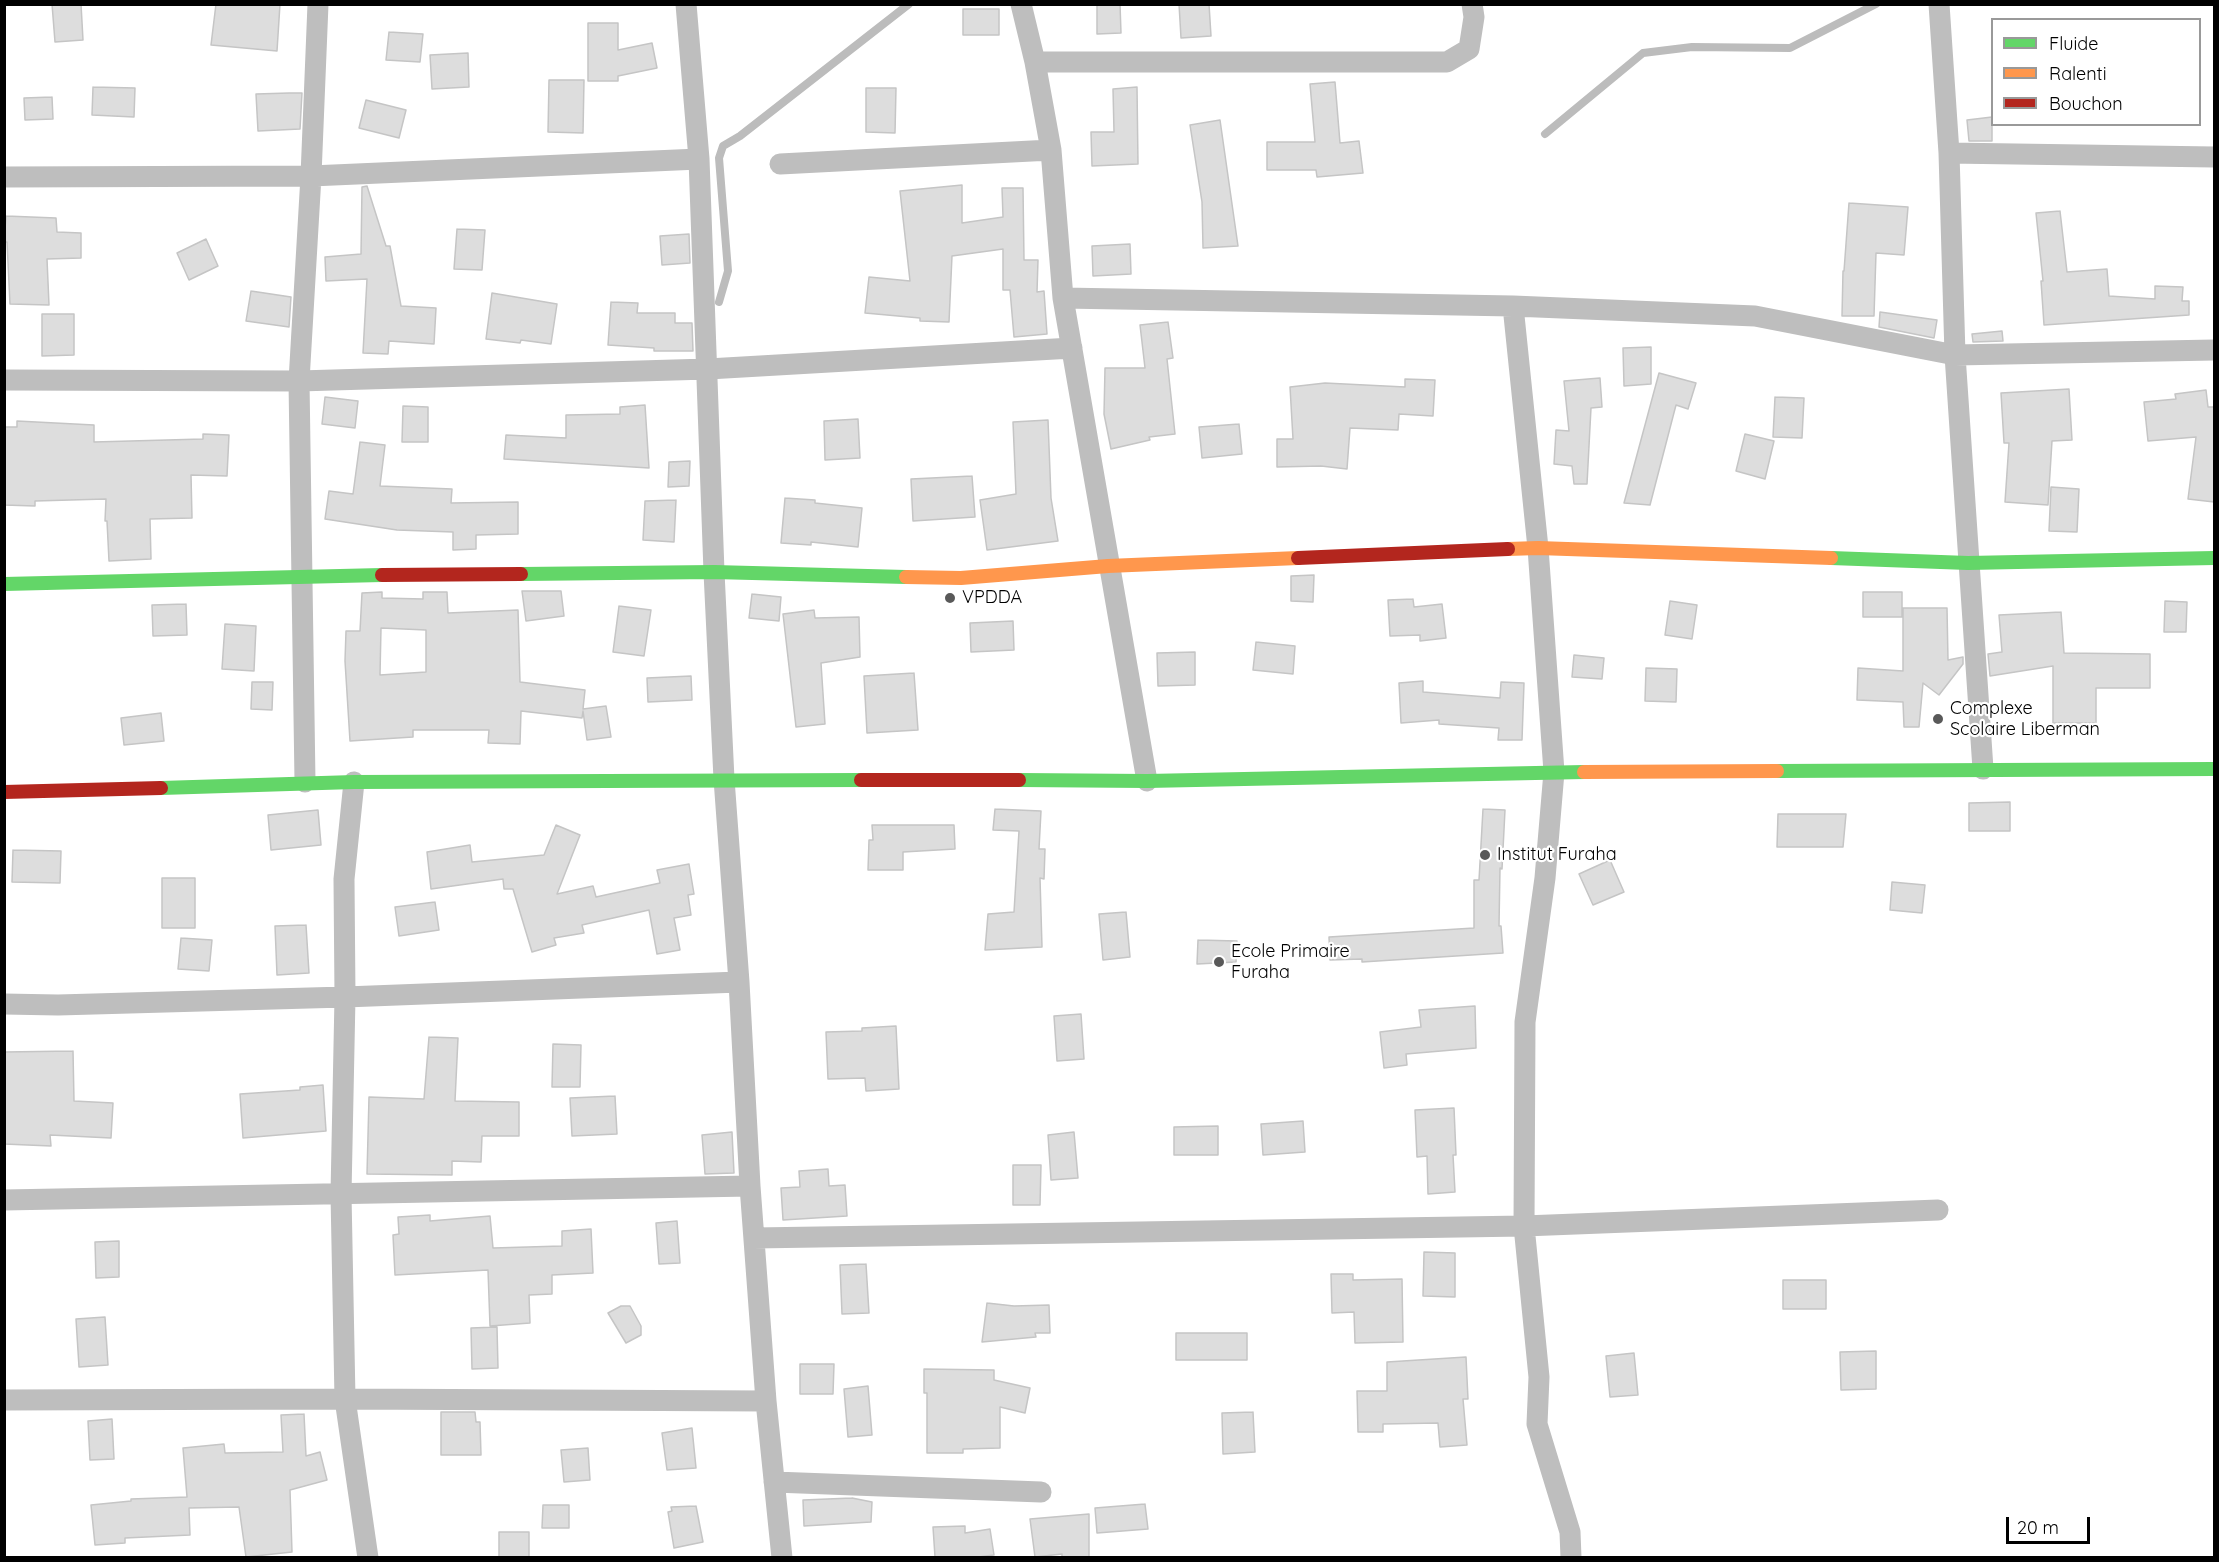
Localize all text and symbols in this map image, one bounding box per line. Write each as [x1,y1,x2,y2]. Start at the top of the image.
legend [1991,18,2201,126]
text: Fluide [2049,32,2098,55]
text: Ralenti [2049,62,2107,85]
text: Bouchon [2049,92,2123,115]
place label: VPDDA [962,587,1022,609]
marker: VPDDA [943,591,957,605]
place label: Complexe Scolaire Liberman [1950,698,2100,740]
marker: Complexe Scolaire Liberman [1931,712,1945,726]
place label: Institut Furaha [1497,844,1617,866]
marker: Institut Furaha [1478,848,1492,862]
place label: Ecole Primaire Furaha [1231,941,1350,984]
marker: Ecole Primaire Furaha [1212,955,1226,969]
scale bar [2009,1505,2093,1543]
text: 20 m [2017,1516,2059,1539]

